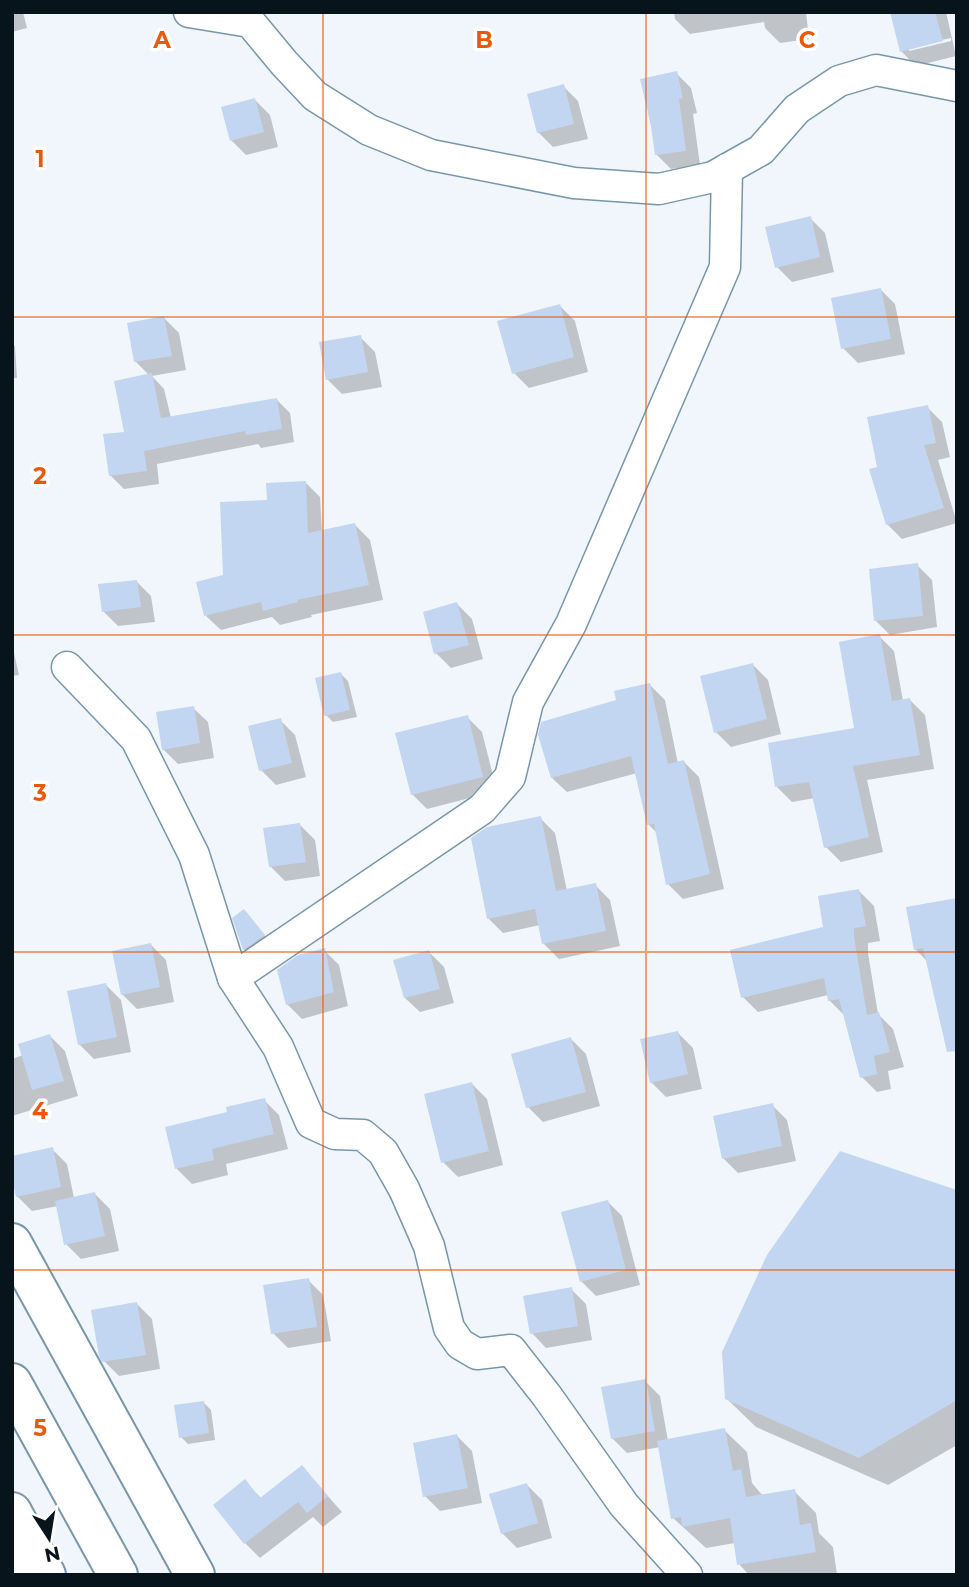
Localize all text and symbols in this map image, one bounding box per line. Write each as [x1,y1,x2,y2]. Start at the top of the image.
text: A [152,26,171,54]
text: B [475,26,493,54]
text: C [799,26,816,54]
text: 1 [35,145,45,173]
text: 2 [33,462,47,490]
text: 3 [32,779,47,807]
text: 4 [32,1097,48,1125]
text: 5 [33,1414,47,1442]
north arrow [14,1503,84,1573]
text: N [43,1541,62,1567]

